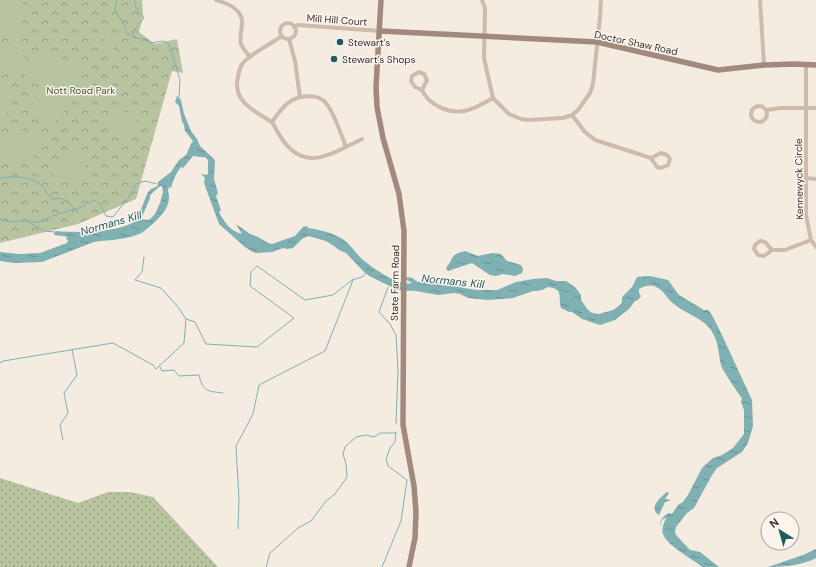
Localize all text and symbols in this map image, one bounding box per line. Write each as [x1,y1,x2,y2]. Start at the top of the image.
street label: Mill Hill Court [306,11,368,29]
street label: Doctor Shaw Road [593,28,679,58]
place label: Stewart's [348,36,390,49]
marker: Stewart's [335,37,345,47]
place label: Stewart's Shops [342,53,416,66]
marker: Stewart's Shops [329,54,339,64]
park label: Nott Road Park [47,84,115,97]
street label: Kennewyck Circle [792,138,806,220]
water label: Normans Kill [79,207,144,238]
street label: State Farm Road [388,245,402,321]
water label: Normans Kill [421,271,486,291]
north arrow [760,511,800,551]
text: N [767,515,781,531]

